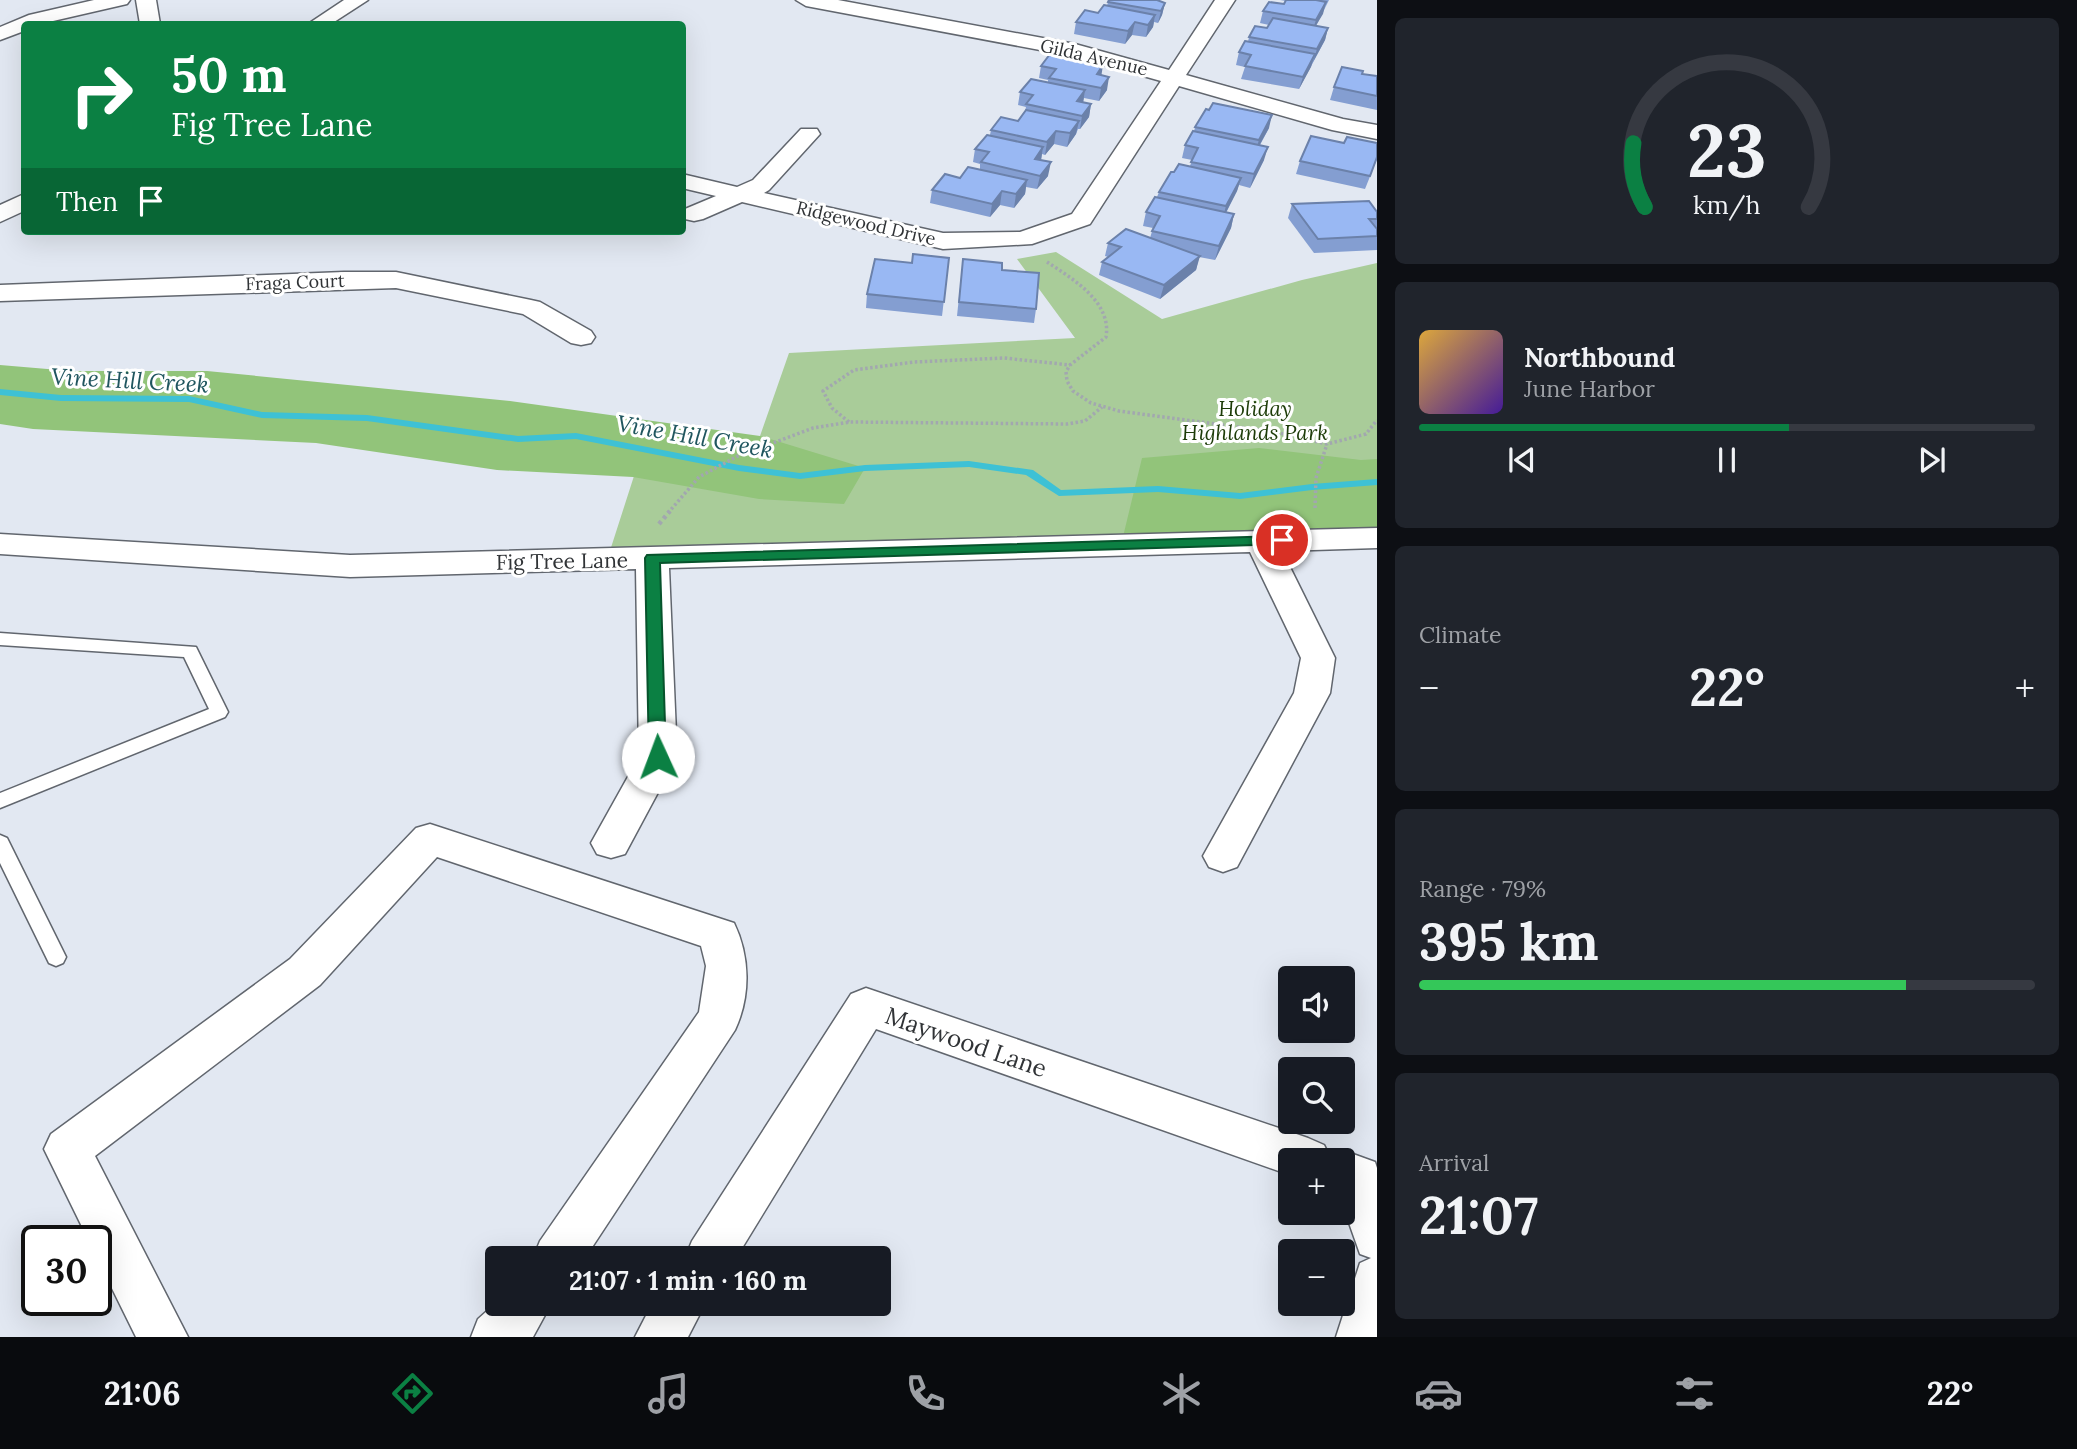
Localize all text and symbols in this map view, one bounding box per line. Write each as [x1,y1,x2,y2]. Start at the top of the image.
street label: Gilda Avenue [1038,33,1150,81]
text: 50 m [171,43,287,105]
icon: right [56,49,147,140]
text: Fig Tree Lane [171,104,373,145]
text: 23 [1687,104,1767,197]
icon: arrive [132,182,170,220]
text: Then [56,185,118,218]
text: km/h [1693,189,1761,221]
street label: Ridgewood Drive [794,196,938,250]
street label: Fraga Court [245,269,345,295]
text: Northbound [1524,341,1675,374]
water label: Vine Hill Creek [50,361,210,399]
text: June Harbor [1524,374,1655,403]
park label: Holiday Highlands Park [1182,395,1328,446]
water label: Vine Hill Creek [615,408,775,464]
icon: previous [1503,441,1541,479]
icon: pause [1708,441,1746,479]
icon: next [1913,441,1951,479]
pin [1252,510,1312,570]
icon: arrive [1263,521,1301,559]
street label: Fig Tree Lane [496,546,628,576]
text: Climate [1419,620,1501,649]
text: 22° [1689,654,1765,720]
text: − [1419,664,1439,712]
text: + [2015,664,2035,712]
position arrow [621,720,695,794]
text: Range · 79% [1419,874,1546,903]
text: 395 km [1419,908,1599,974]
map controls [1278,966,1355,1316]
button: sound [1278,966,1355,1043]
street label: Maywood Lane [881,1000,1051,1084]
button: search [1278,1057,1355,1134]
button: + [1278,1148,1355,1225]
text: Arrival [1419,1148,1489,1177]
text: 21:07 [1419,1182,1538,1248]
speed limit sign: 30 [21,1225,112,1316]
button: − [1278,1239,1355,1316]
text: 21:07 · 1 min · 160 m [569,1264,807,1297]
icon: directions [388,1369,437,1418]
icon: music [644,1369,693,1418]
icon: phone [901,1369,950,1418]
icon: climate [1157,1369,1206,1418]
icon: car [1414,1369,1463,1418]
icon: filters [1670,1369,1719,1418]
text: 21:06 [104,1373,181,1414]
text: 22° [1927,1373,1973,1414]

